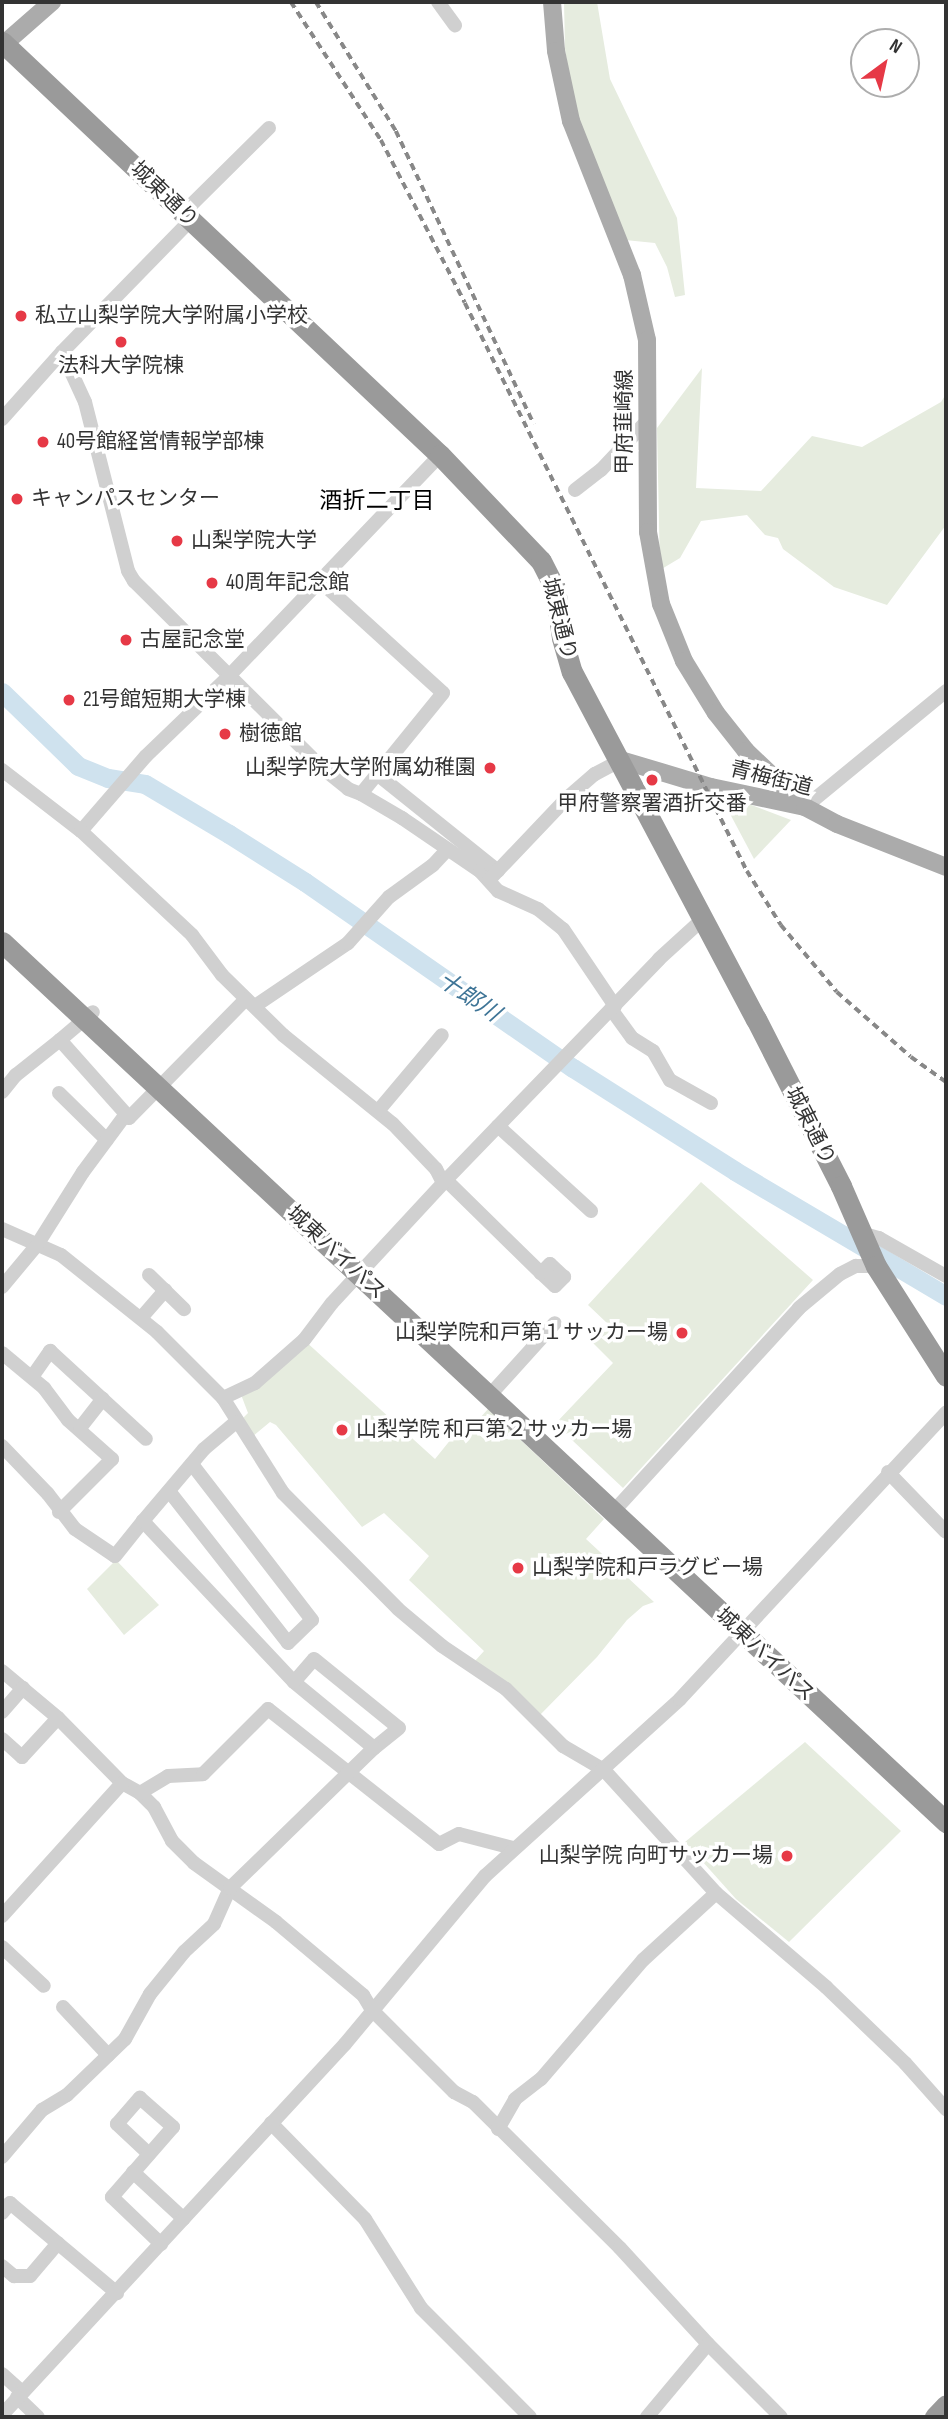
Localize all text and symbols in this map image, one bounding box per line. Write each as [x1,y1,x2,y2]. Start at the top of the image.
north arrow [850,28,920,98]
text: N [885,34,906,59]
street label: 城東通り [125,157,203,233]
place label: 私立山梨学院大学附属小学校 [35,303,308,329]
marker: 私立山梨学院大学附属小学校 [13,308,29,324]
marker: 法科大学院棟 [113,334,129,350]
place label: 法科大学院棟 [58,353,184,379]
street label: 甲府韮崎線 [612,370,638,474]
place label: 40号館経営情報学部棟 [57,429,264,455]
marker: 40号館経営情報学部棟 [35,434,51,450]
place label: キャンパスセンター [31,486,220,512]
district label: 酒折二丁目 [320,487,434,515]
marker: キャンパスセンター [9,491,25,507]
place label: 山梨学院大学 [191,528,317,554]
marker: 山梨学院大学 [169,533,185,549]
place label: 40周年記念館 [226,570,349,596]
marker: 40周年記念館 [204,575,220,591]
street label: 城東通り [537,575,581,663]
place label: 古屋記念堂 [140,627,245,653]
marker: 古屋記念堂 [118,632,134,648]
place label: 21号館短期大学棟 [83,687,246,713]
marker: 21号館短期大学棟 [61,692,77,708]
place label: 樹徳館 [239,721,302,747]
marker: 樹徳館 [217,726,233,742]
place label: 山梨学院大学附属幼稚園 [245,755,476,781]
street label: 青梅街道 [727,757,815,801]
marker: 山梨学院大学附属幼稚園 [482,760,498,776]
marker: 甲府警察署酒折交番 [644,772,660,788]
place label: 甲府警察署酒折交番 [558,791,746,817]
water label: 十郎川 [433,966,505,1028]
street label: 城東通り [780,1083,840,1169]
street label: 城東バイパス [281,1201,391,1305]
place label: 山梨学院和戸第１サッカー場 [395,1320,668,1346]
marker: 山梨学院和戸第１サッカー場 [674,1325,690,1341]
place label: 山梨学院 和戸第２サッカー場 [356,1417,632,1443]
marker: 山梨学院 和戸第２サッカー場 [334,1422,350,1438]
place label: 山梨学院和戸ラグビー場 [532,1555,763,1581]
marker: 山梨学院和戸ラグビー場 [510,1560,526,1576]
street label: 城東バイパス [710,1603,820,1707]
place label: 山梨学院 向町サッカー場 [539,1843,773,1869]
marker: 山梨学院 向町サッカー場 [779,1848,795,1864]

